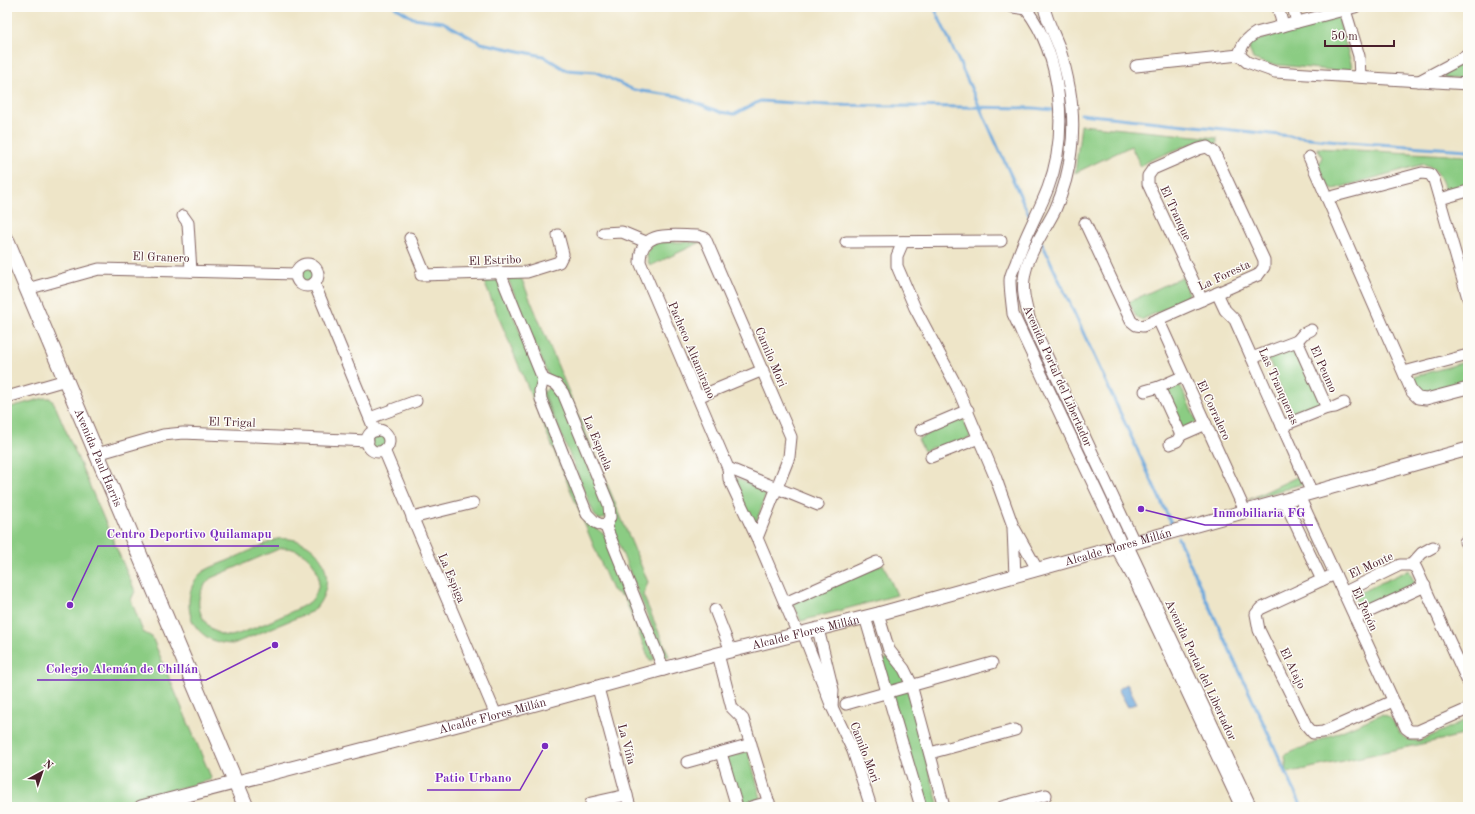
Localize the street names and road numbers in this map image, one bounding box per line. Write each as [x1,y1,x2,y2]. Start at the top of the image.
street label: El Tranque [1157,184,1193,243]
street label: El Granero [132,251,190,265]
street label: El Estribo [468,254,522,268]
street label: La Foresta [1196,259,1253,293]
street label: Pacheco Altamirano [665,300,717,401]
street label: Avenida Portal del Libertador [1020,304,1094,449]
street label: Camilo Mori [752,326,788,389]
street label: El Peumo [1307,344,1339,395]
street label: Las Tranqueras [1256,346,1300,427]
street label: El Corralero [1194,379,1232,442]
street label: Avenida Paul Harris [71,407,124,509]
street label: La Espuela [580,414,614,473]
street label: El Trigal [208,416,256,430]
street label: Alcalde Flores Millán [1063,527,1174,569]
street label: El Monte [1348,550,1396,581]
street label: La Espiga [435,552,467,605]
street label: El Peñón [1349,586,1380,634]
street label: Avenida Portal del Libertador [1162,598,1238,743]
street label: Alcalde Flores Millán [750,614,861,652]
street label: El Atajo [1277,646,1307,691]
street label: Alcalde Flores Millán [438,696,548,737]
street label: Camilo Mori [847,721,881,784]
street label: La Viña [615,723,637,766]

